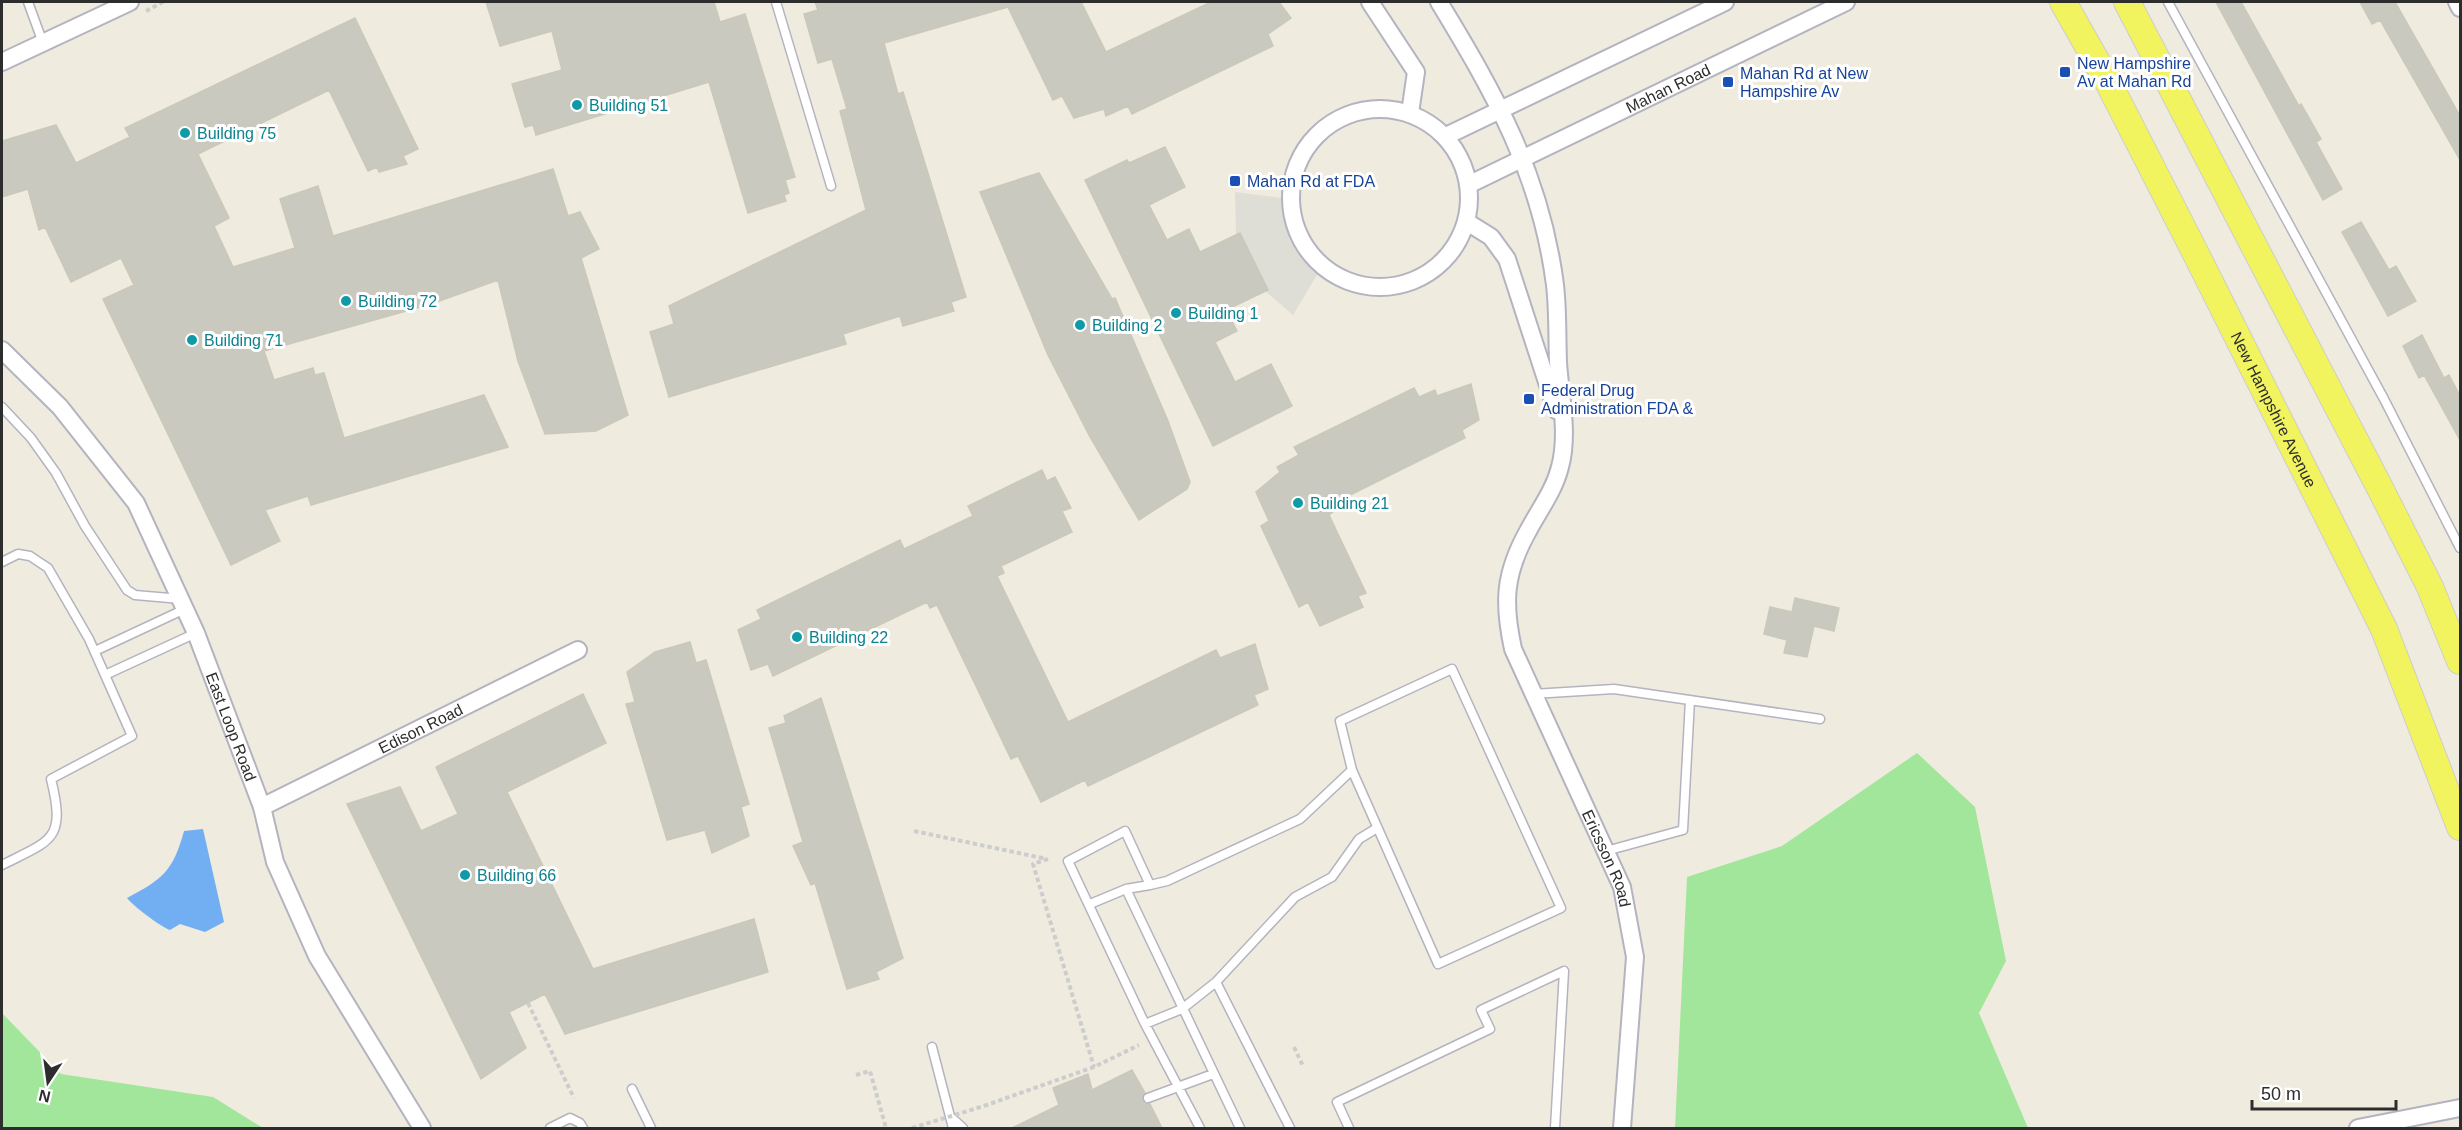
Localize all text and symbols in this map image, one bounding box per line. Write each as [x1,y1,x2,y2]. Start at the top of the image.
place label: New Hampshire Av at Mahan Rd [2077,55,2191,90]
street label: Mahan Road [1623,61,1713,116]
place label: Mahan Rd at New Hampshire Av [1740,65,1869,100]
marker: New Hampshire Av at Mahan Rd [2058,65,2072,79]
marker: Mahan Rd at New Hampshire Av [1721,75,1735,89]
place label: Building 51 [589,97,668,114]
marker: Building 51 [570,98,584,112]
place label: Building 75 [197,125,276,142]
marker: Building 75 [178,126,192,140]
place label: Mahan Rd at FDA [1247,173,1375,190]
marker: Mahan Rd at FDA [1228,174,1242,188]
place label: Building 72 [358,293,437,310]
marker: Building 72 [339,294,353,308]
place label: Building 1 [1188,305,1258,322]
marker: Building 1 [1169,306,1183,320]
place label: Building 2 [1092,317,1162,334]
marker: Building 2 [1073,318,1087,332]
street label: New Hampshire Avenue [2228,329,2320,490]
place label: Building 71 [204,332,283,349]
marker: Building 71 [185,333,199,347]
place label: Federal Drug Administration FDA & [1541,382,1693,417]
marker: Federal Drug Administration FDA & [1522,392,1536,406]
place label: Building 21 [1310,495,1389,512]
marker: Building 21 [1291,496,1305,510]
place label: Building 22 [809,629,888,646]
marker: Building 22 [790,630,804,644]
street label: East Loop Road [203,670,259,783]
street label: Edison Road [376,701,466,757]
street label: Ericsson Road [1579,807,1634,908]
place label: Building 66 [477,867,556,884]
marker: Building 66 [458,868,472,882]
north arrow [18,1052,78,1112]
scale bar [2252,1073,2396,1111]
text: 50 m [2261,1084,2301,1104]
text: N [37,1087,52,1106]

